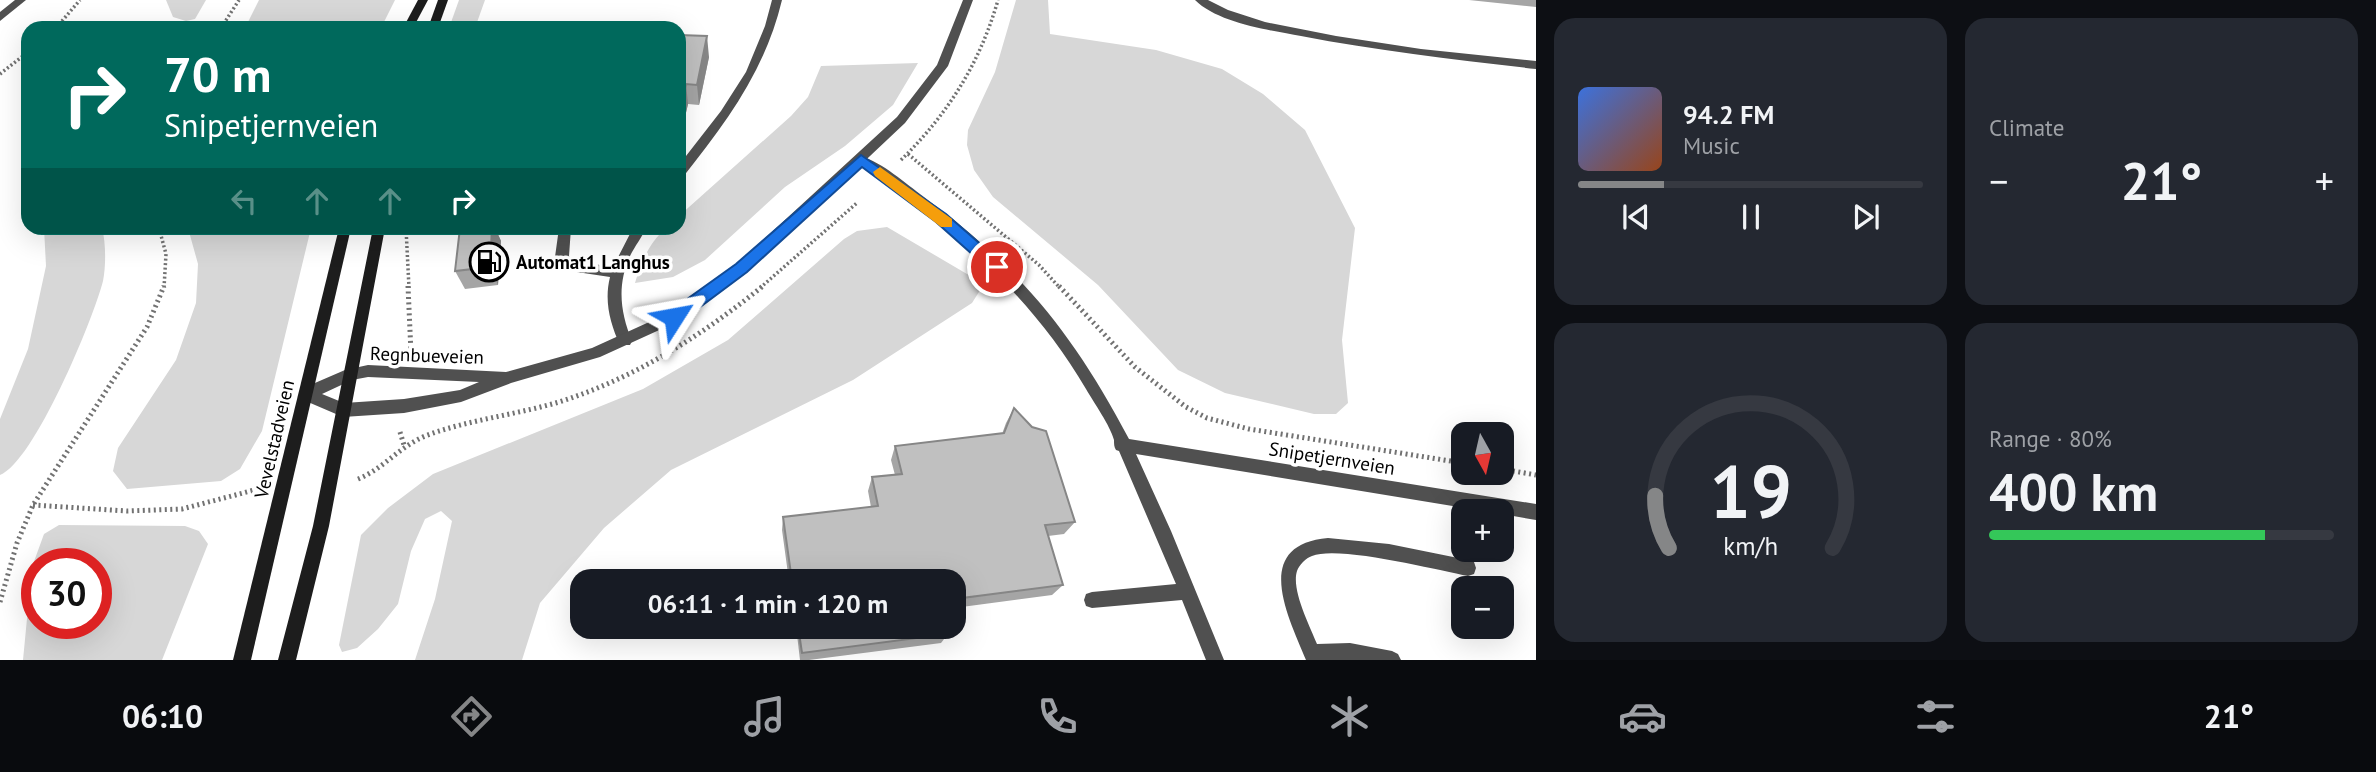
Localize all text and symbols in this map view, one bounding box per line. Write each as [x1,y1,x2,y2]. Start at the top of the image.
text: 70 m [164,42,271,106]
icon: right [49,49,140,140]
text: 94.2 FM [1683,98,1774,131]
text: Snipetjernveien [164,104,378,146]
text: Climate [1989,113,2064,142]
text: Music [1683,131,1740,160]
text: 21° [2121,147,2202,214]
text: − [1989,156,2008,205]
text: + [2315,156,2334,205]
icon: left [225,182,263,220]
icon: ahead [298,182,336,220]
icon: ahead [371,182,409,220]
icon: right [444,182,482,220]
icon: previous [1617,198,1655,236]
icon: pause [1732,198,1770,236]
icon: next [1847,198,1885,236]
pin [967,237,1027,297]
fuel station icon: Automat1 Langhus [468,241,510,283]
icon: arrive [978,248,1016,286]
place label: Automat1 Langhus [516,250,670,274]
position arrow [637,280,711,354]
street label: Regnbueveien [370,341,484,369]
street label: Vevelstadveien [248,377,299,502]
north arrow [1451,422,1514,485]
map controls [1451,422,1514,639]
text: Range · 80% [1989,424,2112,453]
street label: Snipetjernveien [1267,436,1397,480]
text: 19 [1709,445,1792,539]
text: 400 km [1989,458,2158,525]
button: + [1451,499,1514,562]
text: km/h [1723,530,1778,562]
speed limit sign: 30 [21,548,112,639]
button: − [1451,576,1514,639]
text: 06:11 · 1 min · 120 m [648,587,888,620]
icon: directions [447,692,496,741]
icon: music [740,692,789,741]
icon: phone [1033,692,1082,741]
icon: climate [1325,692,1374,741]
icon: car [1618,692,1667,741]
icon: filters [1911,692,1960,741]
text: 06:10 [122,695,203,737]
text: 21° [2204,695,2254,737]

